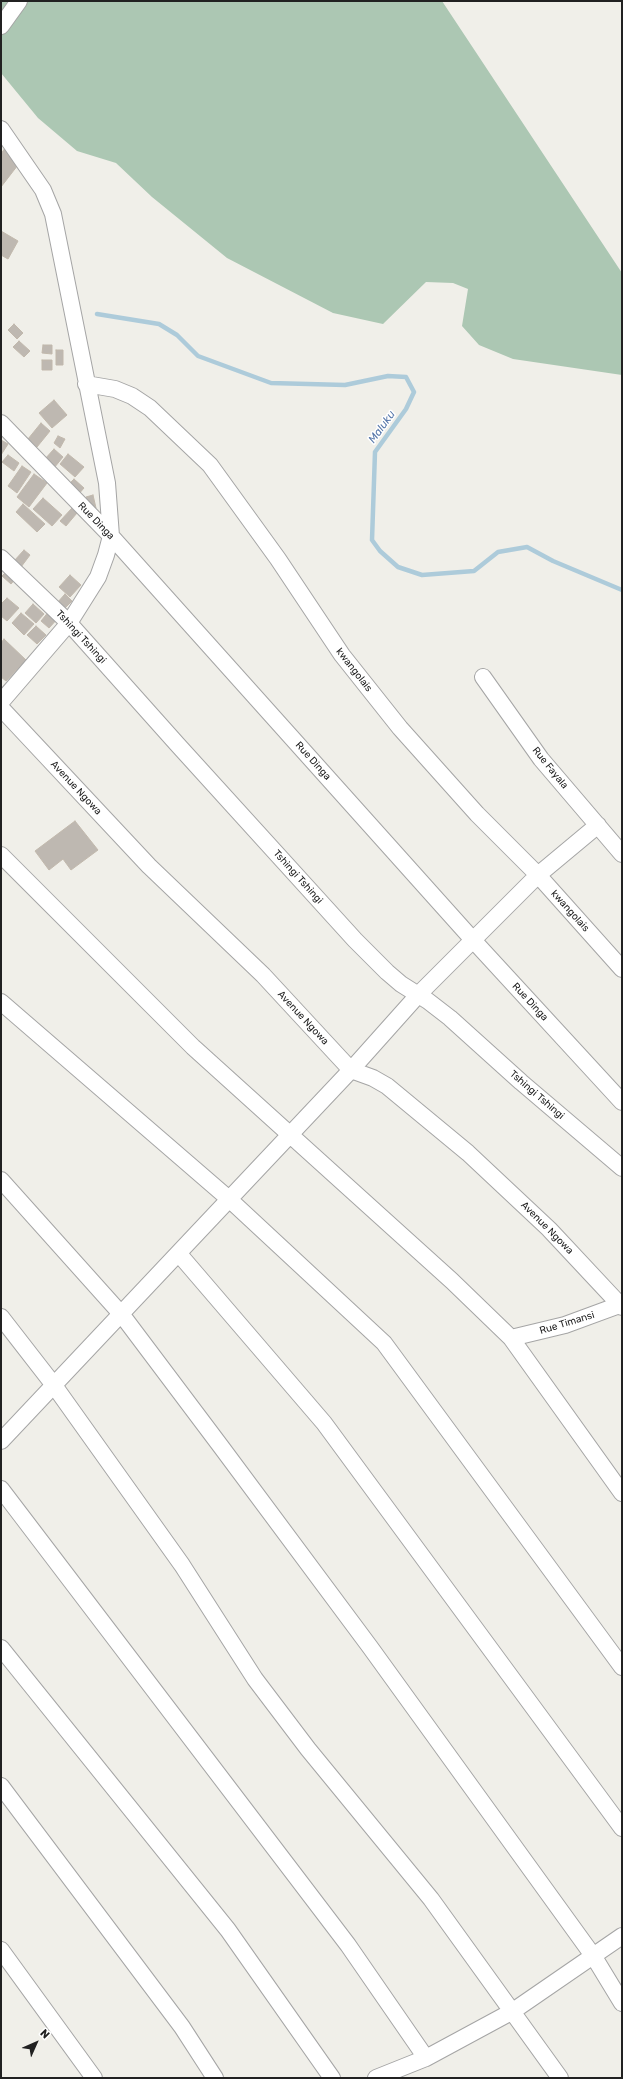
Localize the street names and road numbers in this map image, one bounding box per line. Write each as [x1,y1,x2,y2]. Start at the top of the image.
street label: Rue Dinga [75,500,117,542]
street label: Tshingi Tshingi [53,608,109,666]
street label: kwangolais [333,646,375,694]
street label: Rue Dinga [293,739,333,783]
street label: Rue Fayala [529,745,571,791]
street label: Avenue Ngowa [48,759,104,817]
street label: Tshingi Tshingi [271,848,325,906]
street label: kwangolais [548,888,592,934]
street label: Rue Dinga [509,981,551,1023]
street label: Avenue Ngowa [275,989,331,1047]
street label: Tshingi Tshingi [507,1068,567,1122]
street label: Avenue Ngowa [518,1199,576,1257]
street label: Rue Timansi [538,1309,596,1337]

